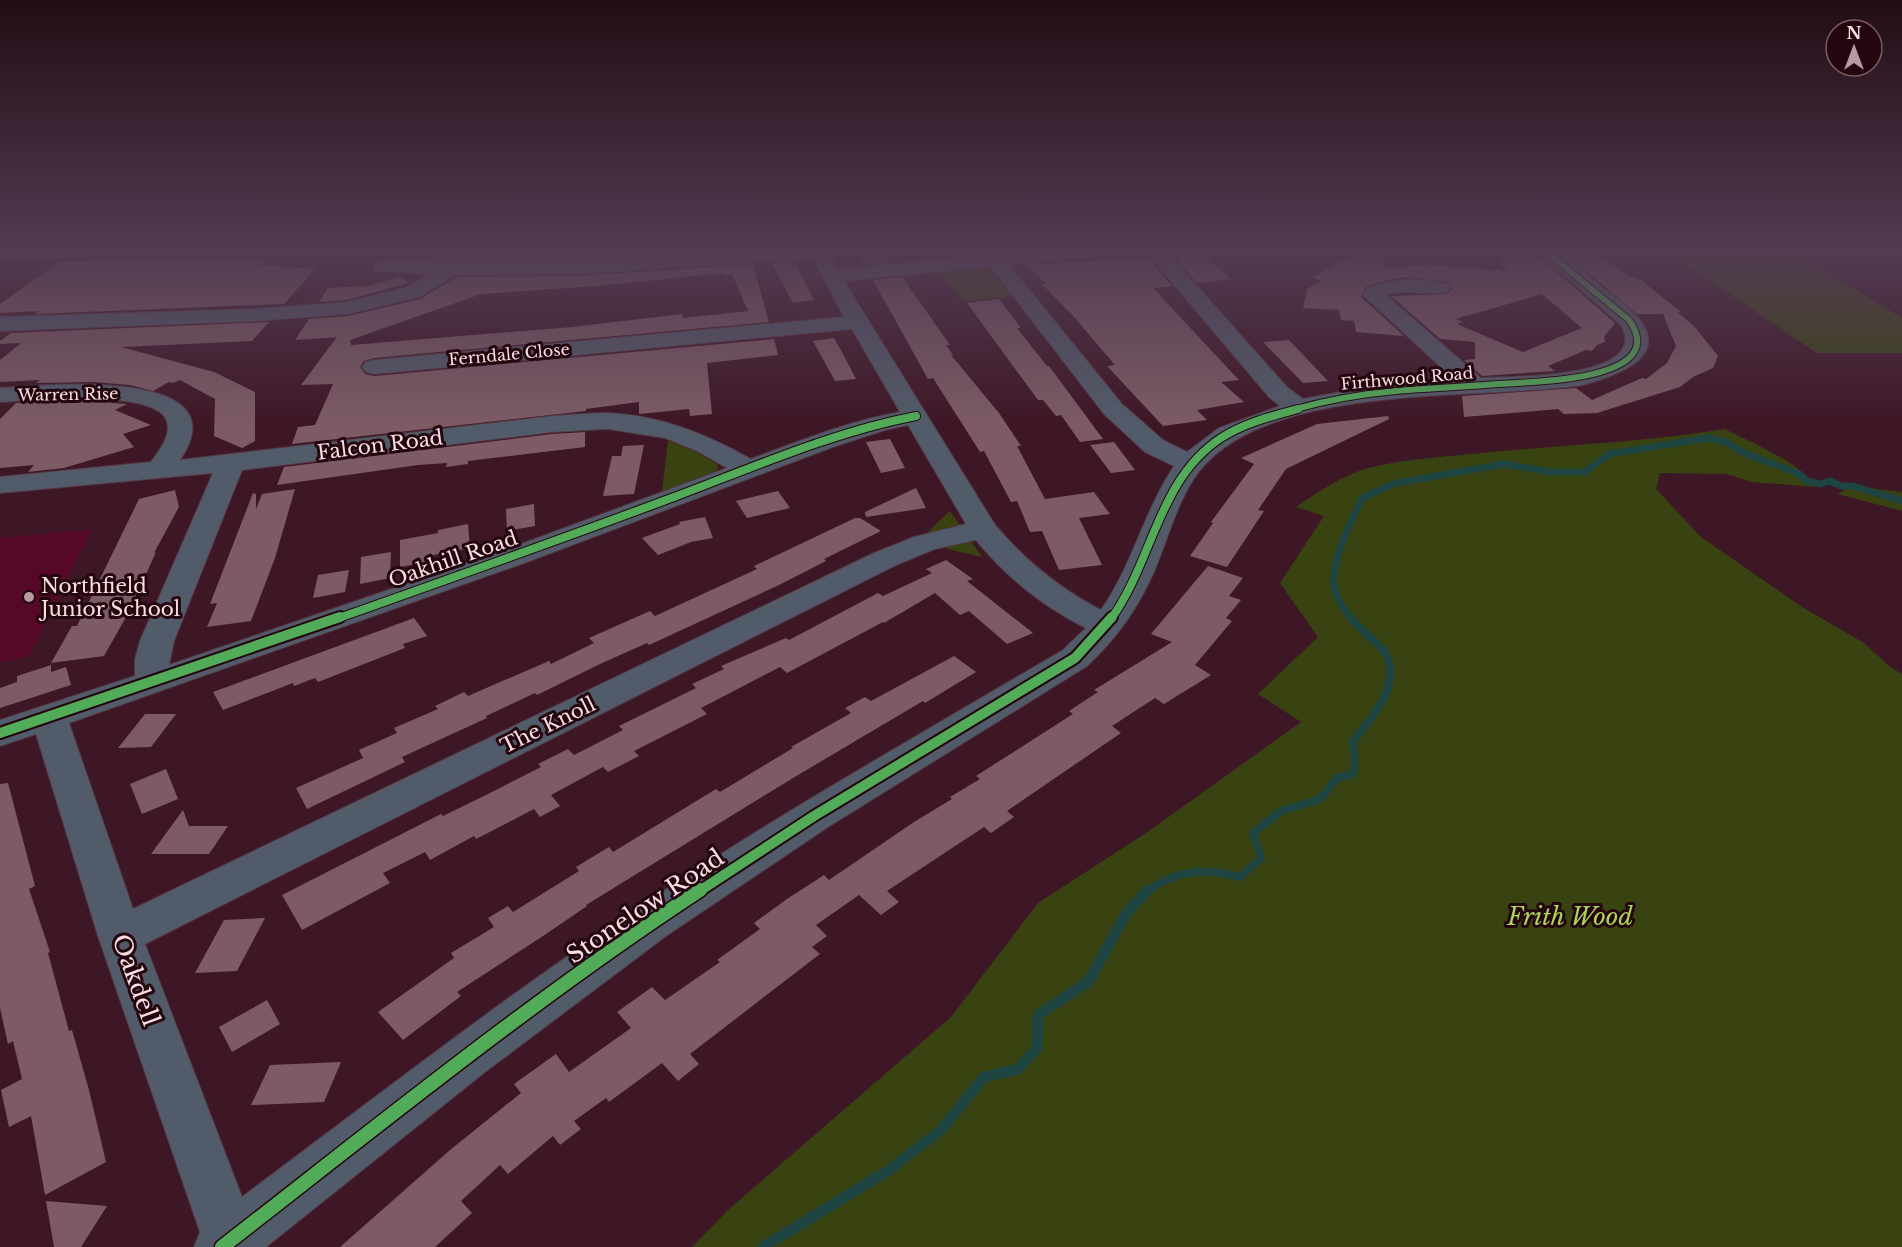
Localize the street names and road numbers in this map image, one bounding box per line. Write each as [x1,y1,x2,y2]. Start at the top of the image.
street label: Ferndale Close [448,339,570,369]
street label: Firthwood Road [1340,362,1474,394]
street label: Warren Rise [17,383,118,405]
street label: Falcon Road [316,425,444,465]
street label: Oakhill Road [385,526,521,592]
street label: The Knoll [497,692,599,758]
street label: Stonelow Road [561,843,729,969]
street label: Oakdell [106,930,166,1030]

